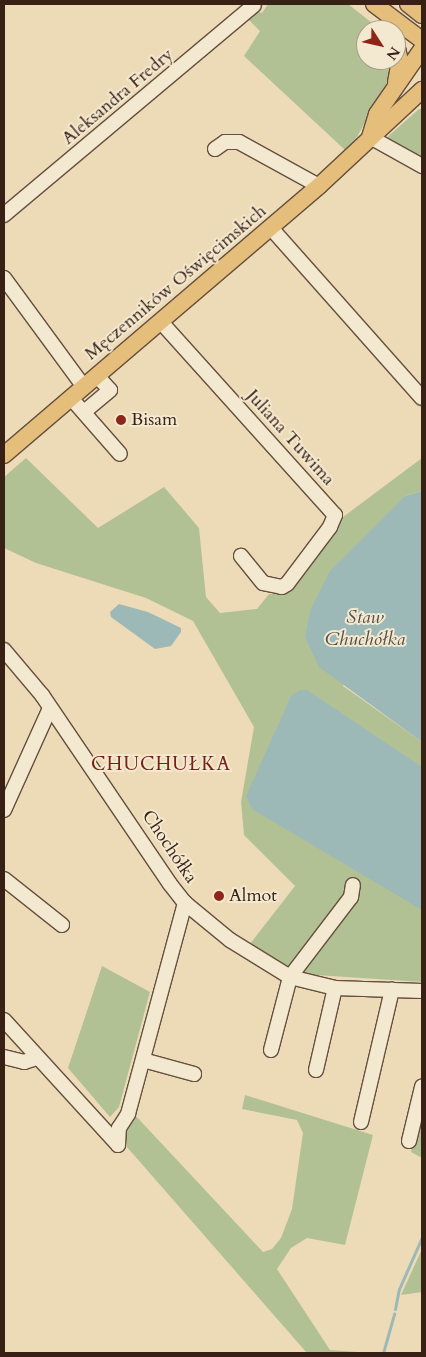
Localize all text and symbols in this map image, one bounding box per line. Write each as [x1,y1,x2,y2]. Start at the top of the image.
north arrow [356,20,406,70]
text: N [382,43,404,64]
street label: Aleksandra Fredry [58,44,178,150]
street label: Męczenników Oświęcimskich [81,201,271,365]
street label: Juliana Tuwima [241,386,339,490]
place label: Bisam [131,409,177,431]
marker: Bisam [115,414,127,426]
water label: Staw Chuchółka [325,607,405,651]
district label: CHUCHUŁKA [90,754,232,776]
street label: Chochółka [137,806,201,888]
place label: Almot [229,885,277,907]
marker: Almot [213,890,225,902]

